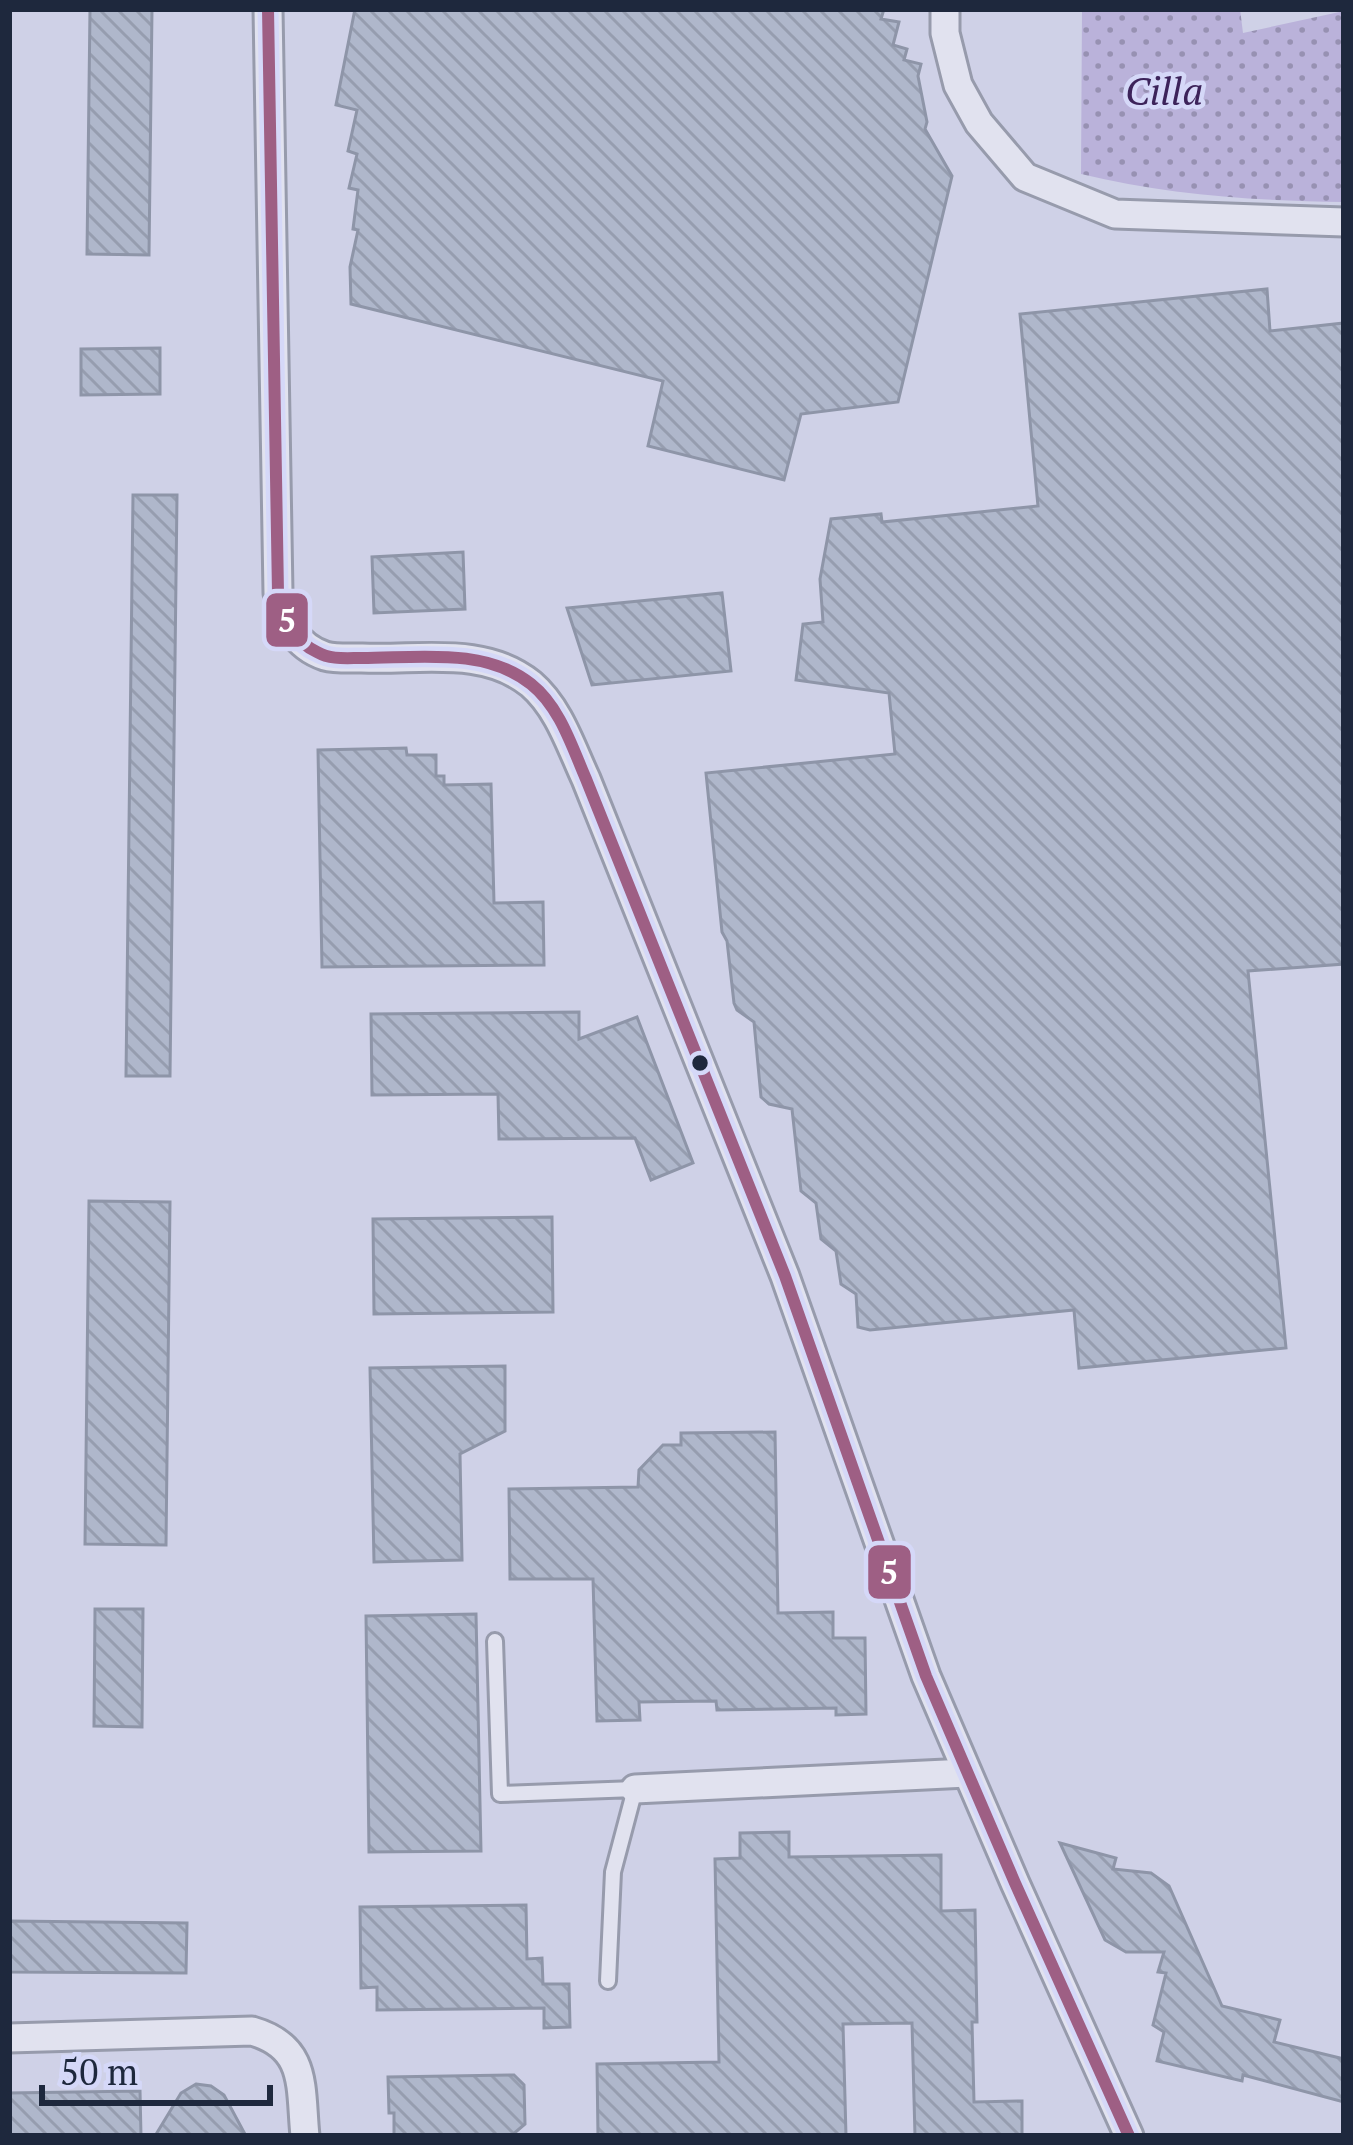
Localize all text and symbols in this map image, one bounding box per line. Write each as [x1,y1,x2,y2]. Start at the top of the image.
park label: Cilla [1125,64,1203,116]
line badge: 5 [264,591,310,649]
text: 5 [278,598,296,641]
unlabelled marker [689,1052,711,1074]
line badge: 5 [866,1543,913,1601]
text: 5 [880,1550,898,1593]
scale bar [42,2031,270,2105]
text: 50 m [60,2048,138,2095]

